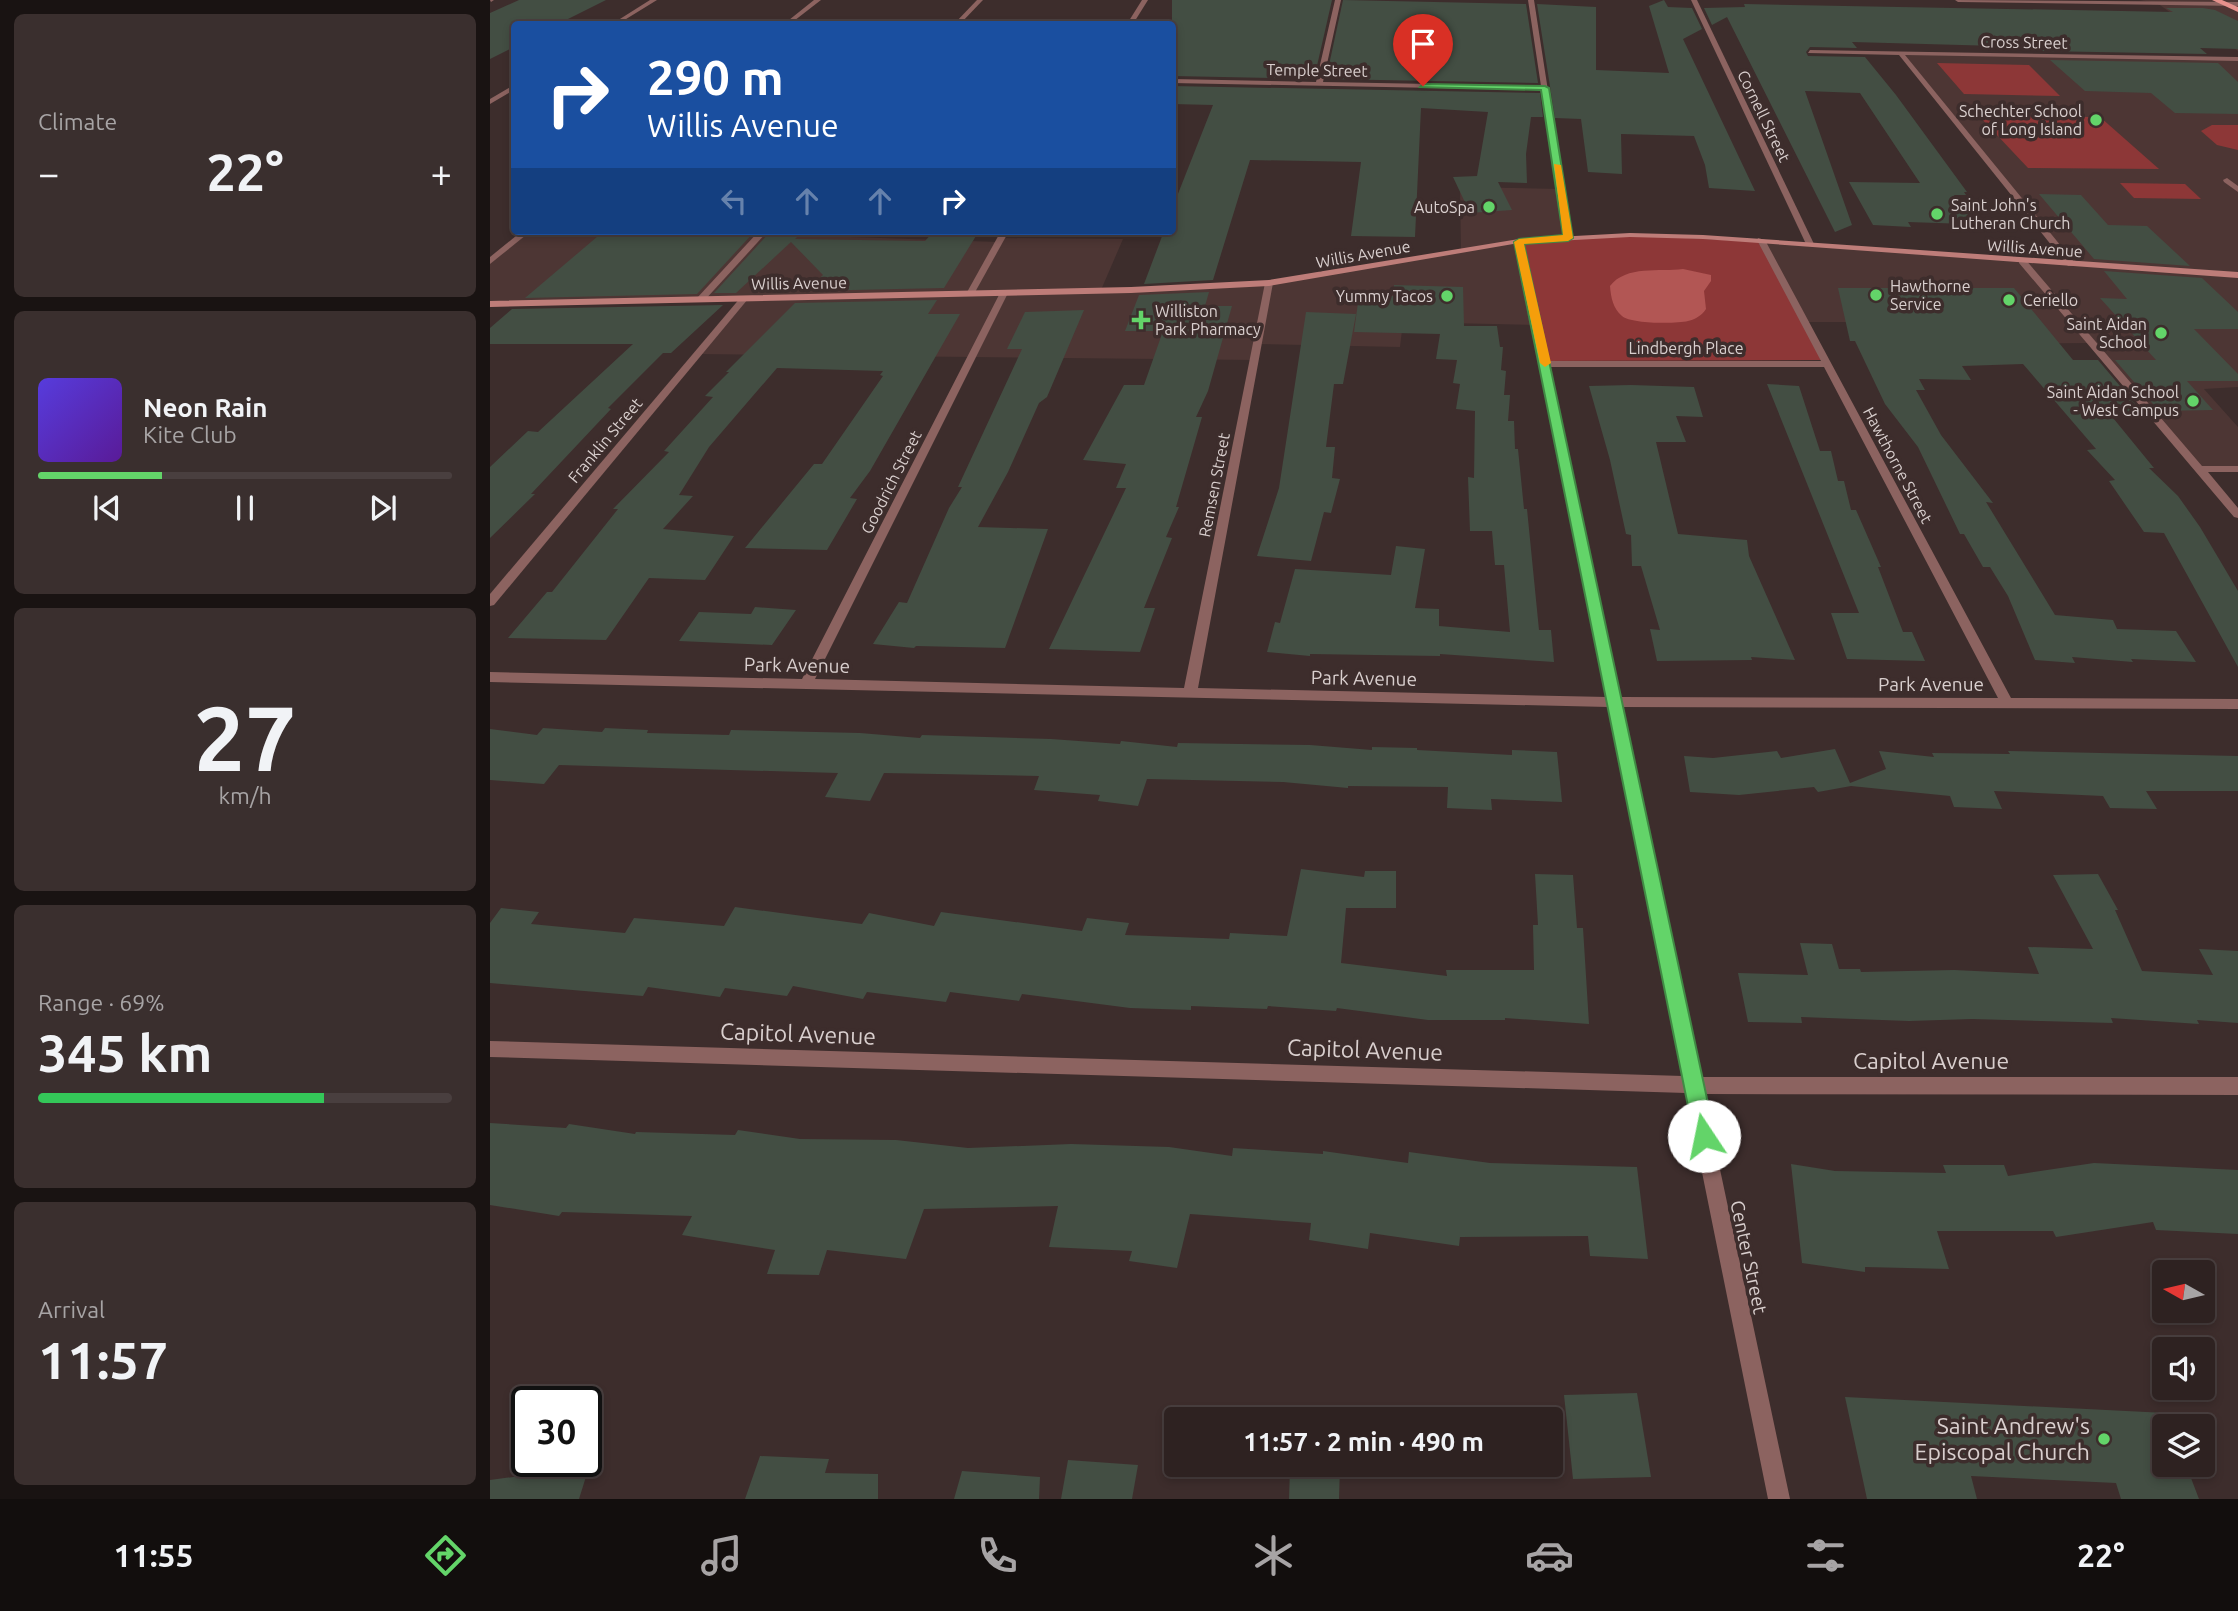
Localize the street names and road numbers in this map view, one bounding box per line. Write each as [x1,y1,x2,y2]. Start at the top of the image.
street label: Cross Street [1980,32,2069,52]
street label: Temple Street [1266,60,1369,80]
street label: Cornell Street [1734,67,1794,165]
street label: Willis Avenue [1987,236,2083,260]
street label: Willis Avenue [1314,237,1412,271]
street label: Willis Avenue [751,273,847,293]
street label: Lindbergh Place [1628,339,1744,357]
street label: Franklin Street [564,393,646,486]
street label: Hawthorne Street [1860,404,1937,527]
street label: Goodrich Street [857,427,925,537]
street label: Remsen Street [1195,431,1233,539]
street label: Park Avenue [744,653,850,677]
street label: Park Avenue [1311,666,1417,690]
street label: Park Avenue [1878,673,1984,695]
street label: Capitol Avenue [720,1018,877,1049]
street label: Capitol Avenue [1287,1034,1444,1065]
street label: Capitol Avenue [1853,1048,2009,1073]
street label: Center Street [1726,1198,1772,1316]

